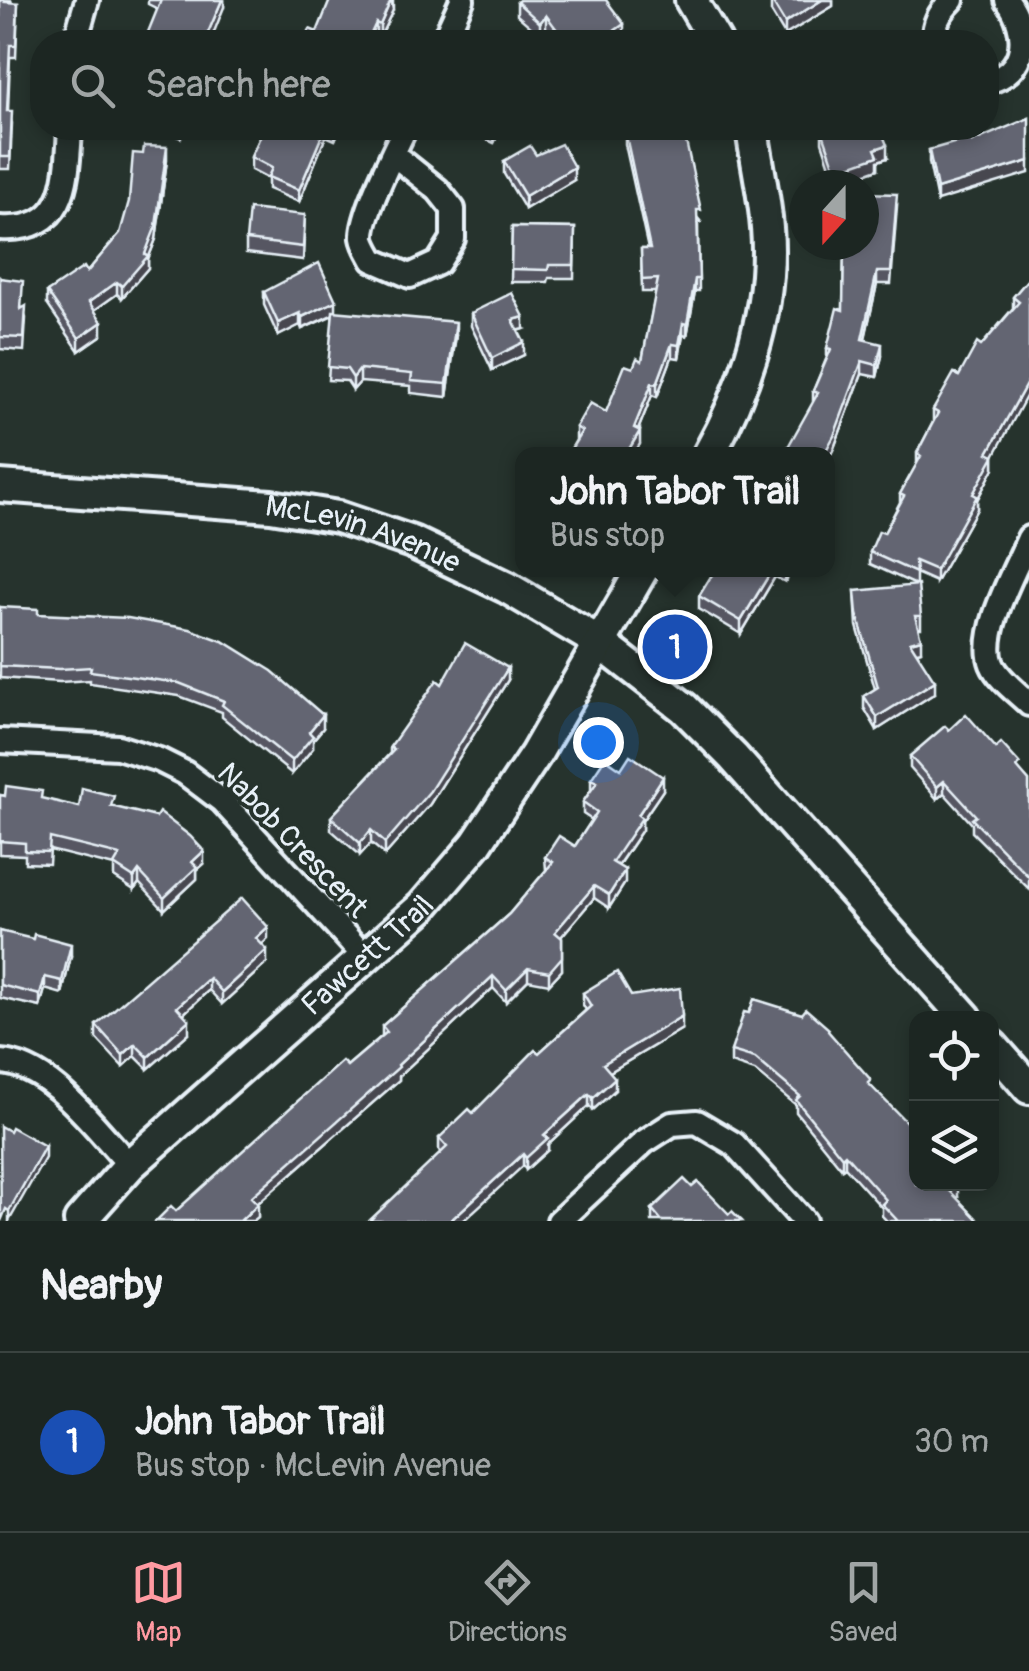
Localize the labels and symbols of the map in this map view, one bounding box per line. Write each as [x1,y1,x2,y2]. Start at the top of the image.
north arrow [789,170,879,260]
street label: McLevin Avenue [263,487,467,582]
pin: 1 [642,610,708,684]
your location [573,717,624,768]
street label: Nabob Crescent [209,755,377,926]
street label: Fawcett Trail [294,888,443,1024]

